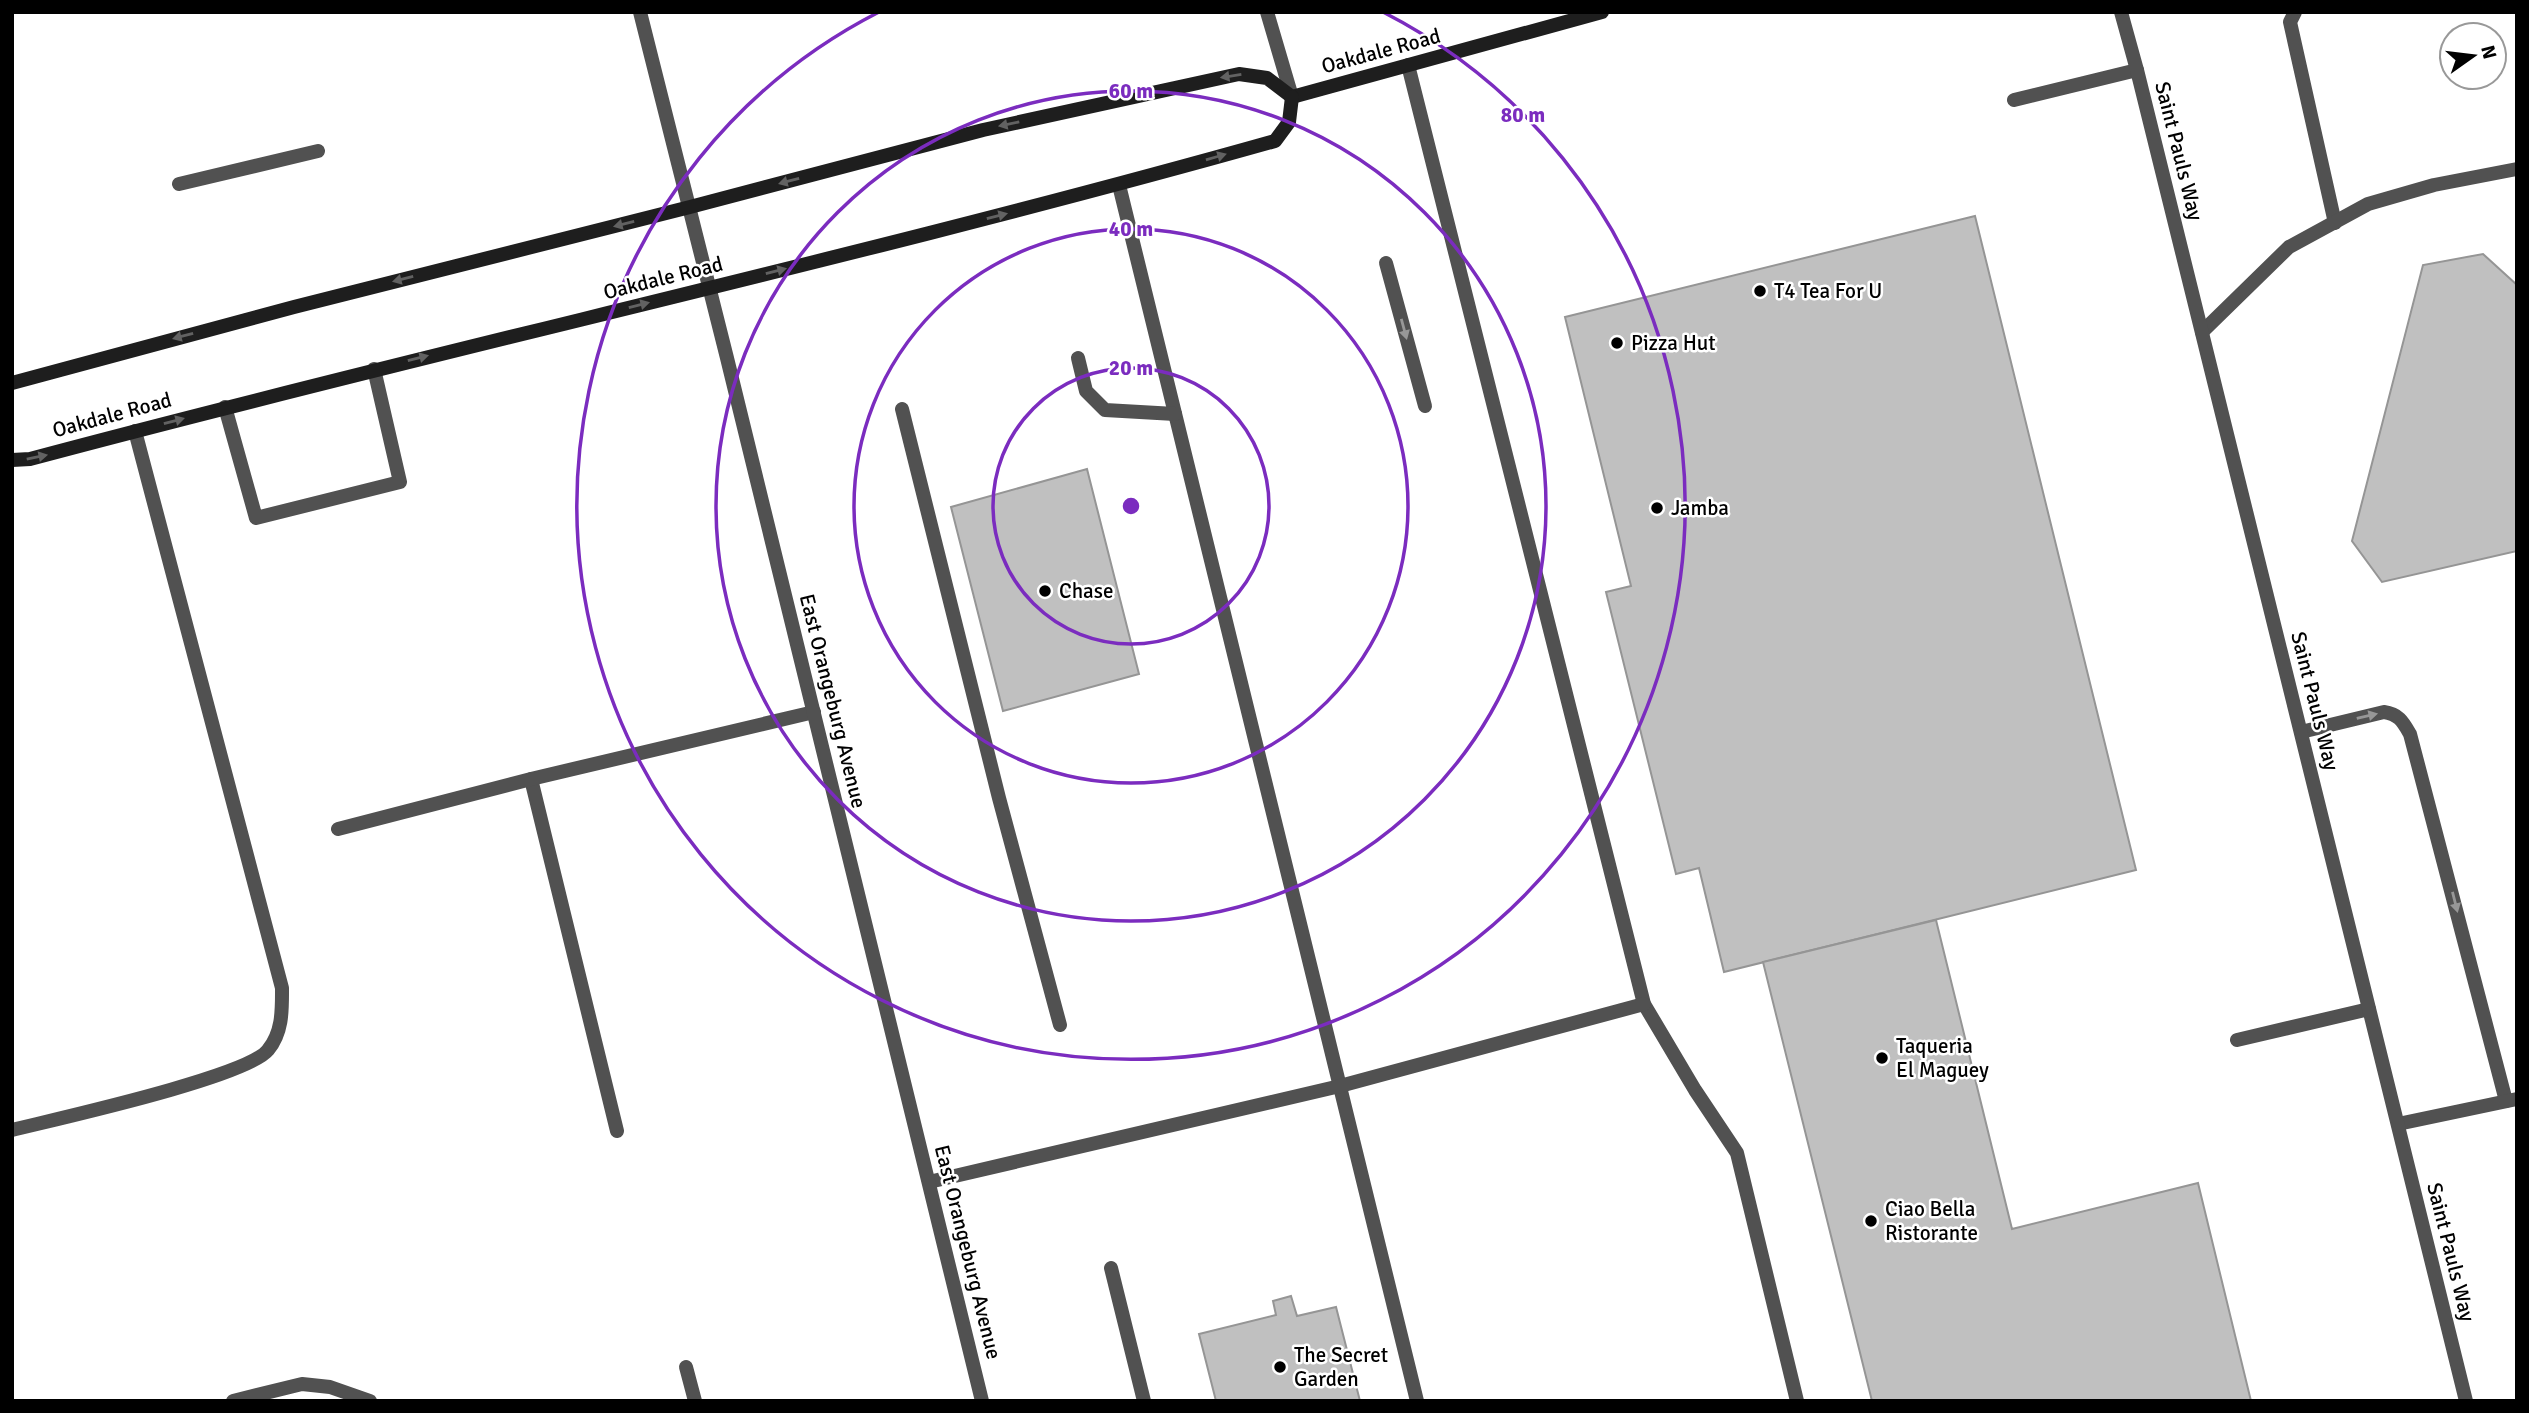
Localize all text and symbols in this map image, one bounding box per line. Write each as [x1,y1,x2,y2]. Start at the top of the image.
north arrow [2438,21,2508,91]
street label: Oakdale Road [1319,23,1443,79]
text: N [2475,43,2502,61]
one-way arrow [1220,71,1242,82]
text: 60 m [1109,78,1153,104]
street label: Saint Pauls Way [2149,79,2209,223]
text: 80 m [1501,102,1545,128]
one-way arrow [998,119,1020,130]
one-way arrow [1206,152,1227,162]
one-way arrow [777,176,799,187]
one-way arrow [986,210,1008,221]
text: 40 m [1109,216,1153,242]
one-way arrow [612,219,634,230]
street label: Oakdale Road [601,251,725,305]
one-way arrow [765,265,787,276]
one-way arrow [392,274,414,285]
place label: T4 Tea For U [1774,278,1882,304]
marker: T4 Tea For U [1752,283,1768,299]
one-way arrow [628,299,650,310]
one-way arrow [1400,319,1410,340]
place label: Pizza Hut [1631,330,1716,356]
one-way arrow [172,332,193,342]
marker: Pizza Hut [1609,335,1625,351]
one-way arrow [407,353,429,364]
text: 20 m [1109,355,1153,381]
street label: Oakdale Road [50,387,174,443]
one-way arrow [163,415,185,426]
one-way arrow [26,451,48,462]
centre of rings [1119,494,1143,518]
place label: Jamba [1671,495,1729,521]
marker: Jamba [1649,500,1665,516]
place label: Chase [1059,578,1113,604]
marker: Chase [1037,583,1053,599]
street label: East Orangeburg Avenue [794,591,872,811]
street label: Saint Pauls Way [2285,629,2345,773]
one-way arrow [2356,710,2378,721]
one-way arrow [2450,892,2460,913]
place label: Taqueria El Maguey [1896,1033,1989,1083]
marker: Taqueria El Maguey [1874,1050,1890,1066]
street label: East Orangeburg Avenue [929,1142,1007,1362]
street label: Saint Pauls Way [2421,1180,2481,1324]
place label: Ciao Bella Ristorante [1885,1196,1978,1246]
marker: Ciao Bella Ristorante [1863,1213,1879,1229]
place label: The Secret Garden [1294,1342,1388,1392]
marker: The Secret Garden [1272,1359,1288,1375]

